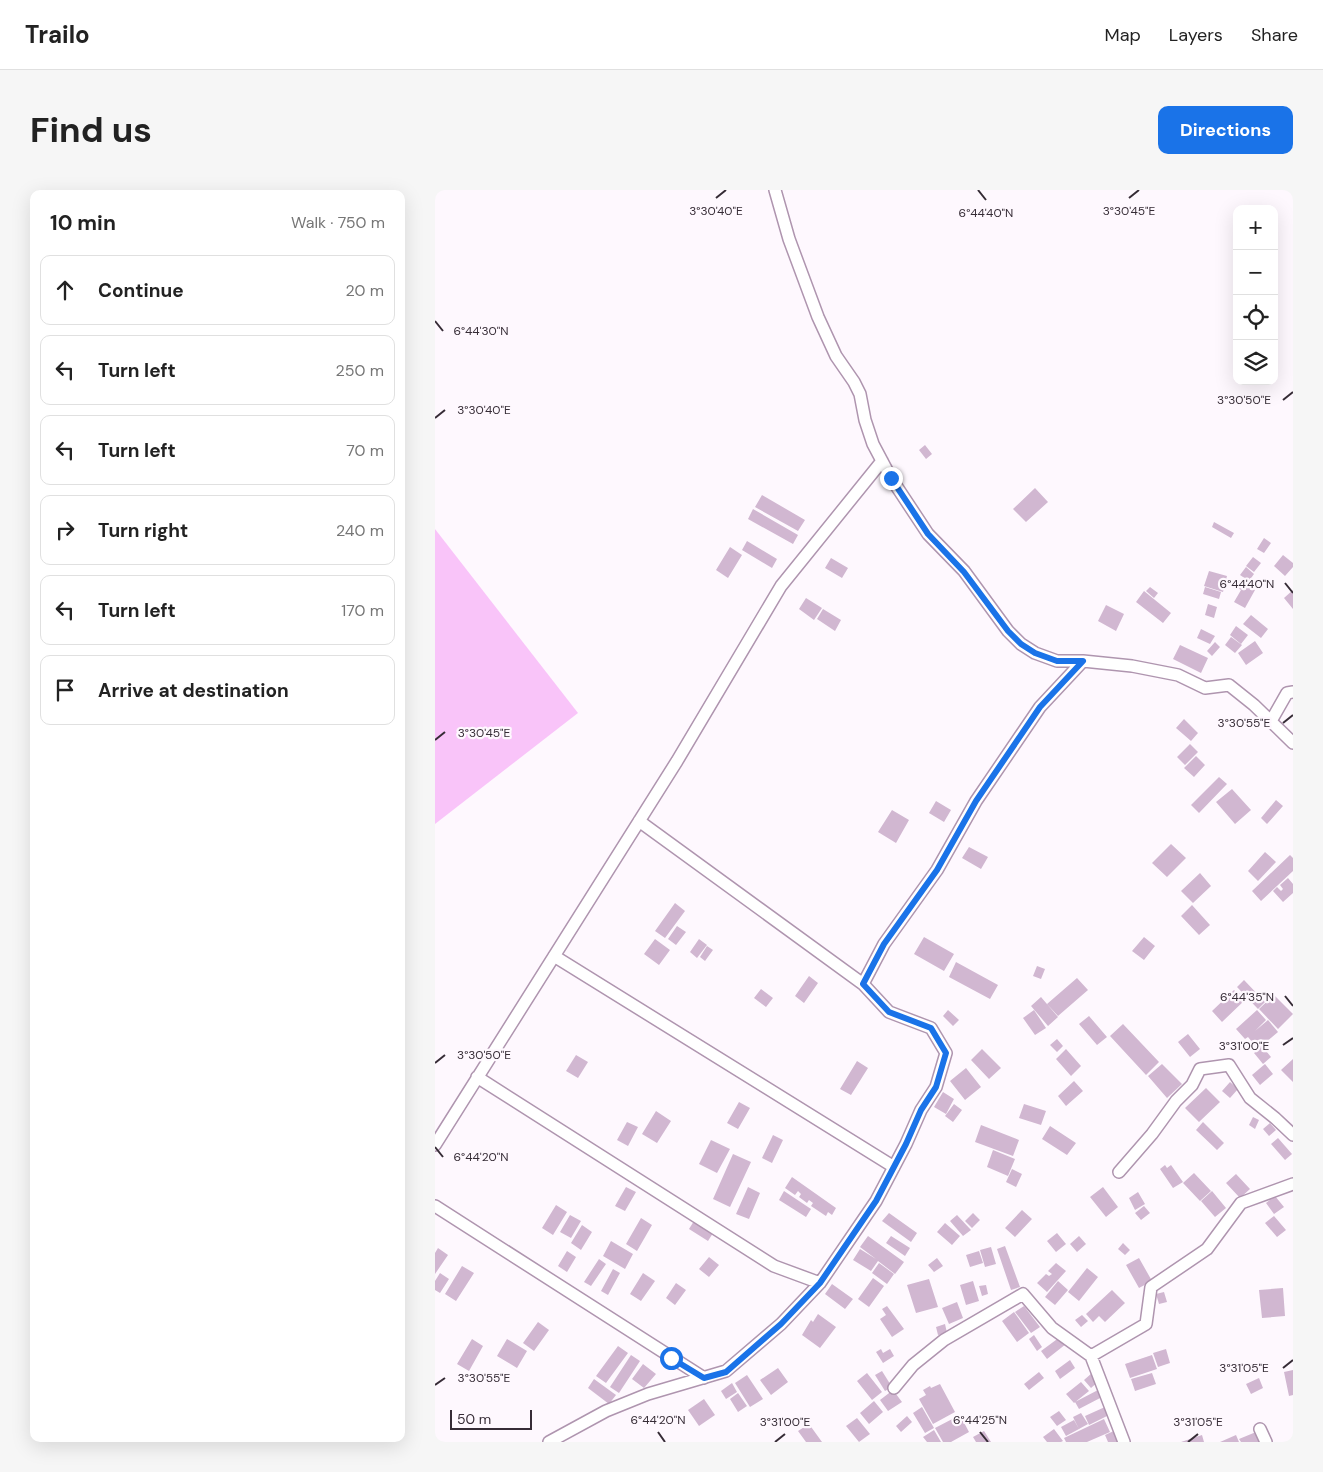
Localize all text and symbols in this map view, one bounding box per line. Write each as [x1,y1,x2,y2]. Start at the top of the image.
text: Trailo [25,19,90,50]
text: Map [1105,23,1141,47]
text: Layers [1169,23,1223,47]
text: Share [1251,23,1298,47]
button: Directions [1158,106,1293,154]
text: Find us [30,107,152,153]
text: 3°30'40"E [689,203,743,219]
text: 3°30'45"E [1103,203,1155,219]
text: 6°44'40"N [959,205,1013,221]
map controls [1233,205,1278,385]
button: + [1233,205,1278,250]
text: 10 min [50,209,116,237]
text: Walk · 750 m [291,212,385,233]
button: − [1233,250,1278,295]
icon: ahead [51,276,79,304]
text: Continue [98,278,184,303]
text: 20 m [345,280,384,301]
button: locate [1233,295,1278,340]
text: 6°44'30"N [453,323,509,339]
button: layers [1233,340,1278,385]
icon: left [51,356,79,384]
text: Turn left [98,358,176,383]
text: 250 m [336,360,384,381]
text: 3°30'50"E [1217,392,1271,408]
text: 3°30'40"E [457,402,511,418]
icon: left [51,436,79,464]
text: Turn left [98,438,176,463]
text: 70 m [346,440,384,461]
route end [880,467,903,490]
icon: right [51,516,79,544]
text: Turn right [98,518,188,543]
text: 240 m [336,520,384,541]
text: 6°44'40"N [1220,576,1274,592]
icon: left [51,596,79,624]
text: Turn left [98,598,176,623]
text: 170 m [341,600,384,621]
icon: arrive [51,676,79,704]
text: Arrive at destination [98,678,289,703]
text: 3°30'55"E [1218,715,1271,731]
text: 3°30'45"E [458,725,510,741]
text: 6°44'35"N [1220,989,1274,1005]
text: 3°31'00"E [1219,1038,1269,1054]
text: 3°30'50"E [457,1047,511,1063]
text: 6°44'20"N [454,1149,508,1165]
route start [660,1347,683,1370]
text: 3°31'05"E [1219,1360,1269,1376]
text: 3°30'55"E [458,1370,511,1386]
scale bar [450,1407,533,1430]
text: 50 m [457,1410,491,1428]
text: 6°44'20"N [631,1412,685,1428]
text: 6°44'25"N [953,1412,1007,1428]
text: 3°31'00"E [760,1414,810,1430]
text: 3°31'05"E [1173,1414,1223,1430]

